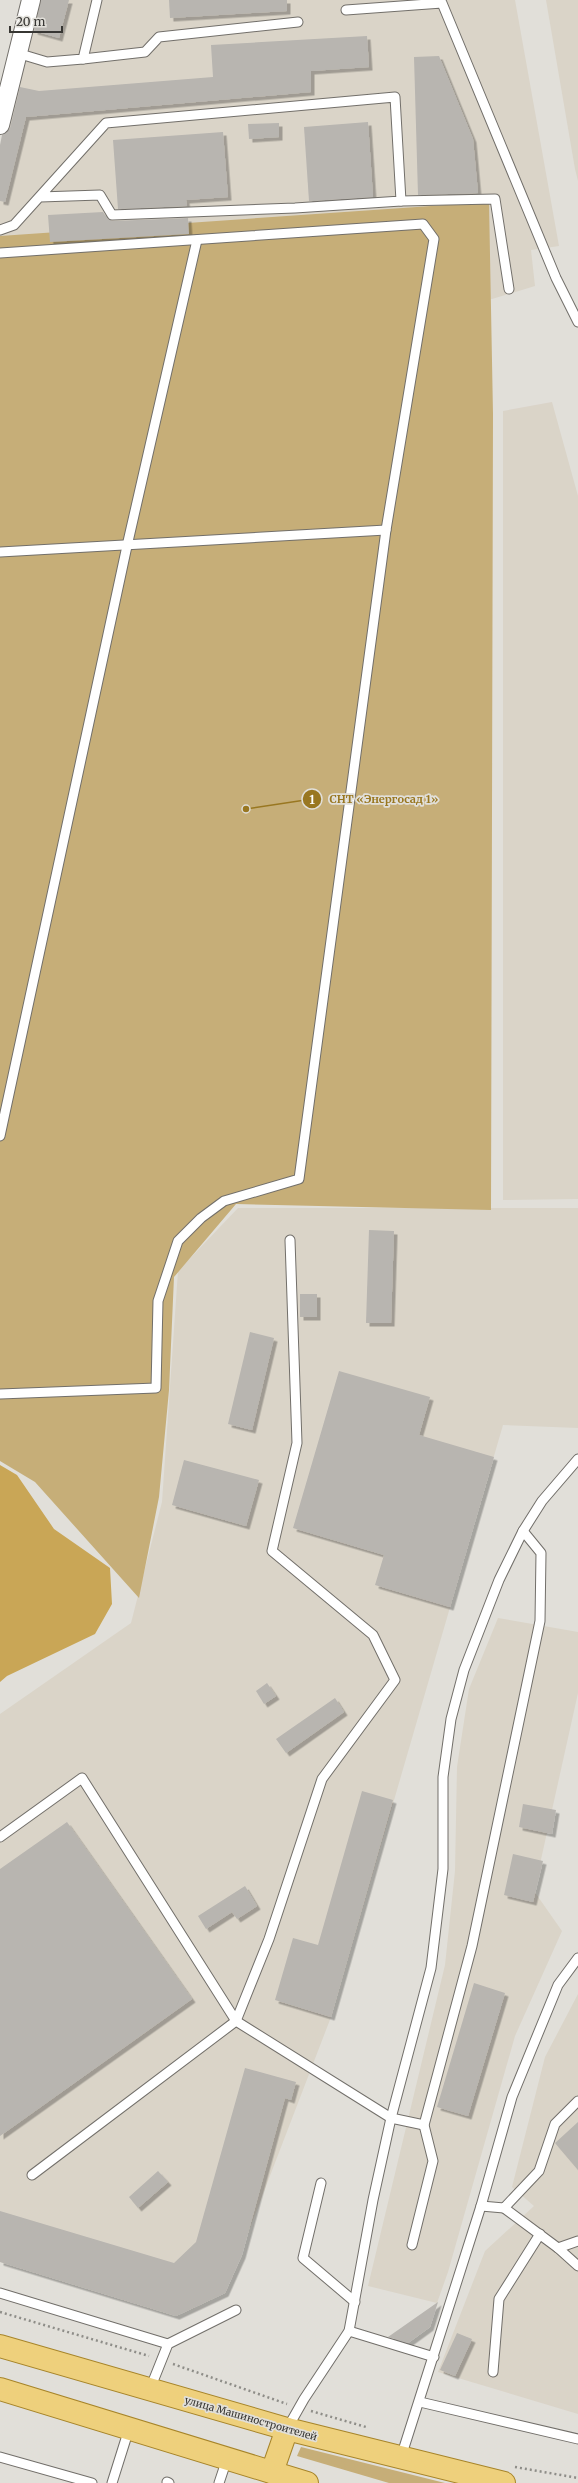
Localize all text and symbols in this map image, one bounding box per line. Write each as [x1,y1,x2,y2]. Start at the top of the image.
scale bar [10,8,62,34]
text: 20 m [16,14,45,29]
callout: СНТ «Энергосад 1» [302,788,447,811]
text: 1 [309,792,315,807]
text: СНТ «Энергосад 1» [330,792,438,806]
street label: улица Машиностроителей [183,2393,319,2444]

